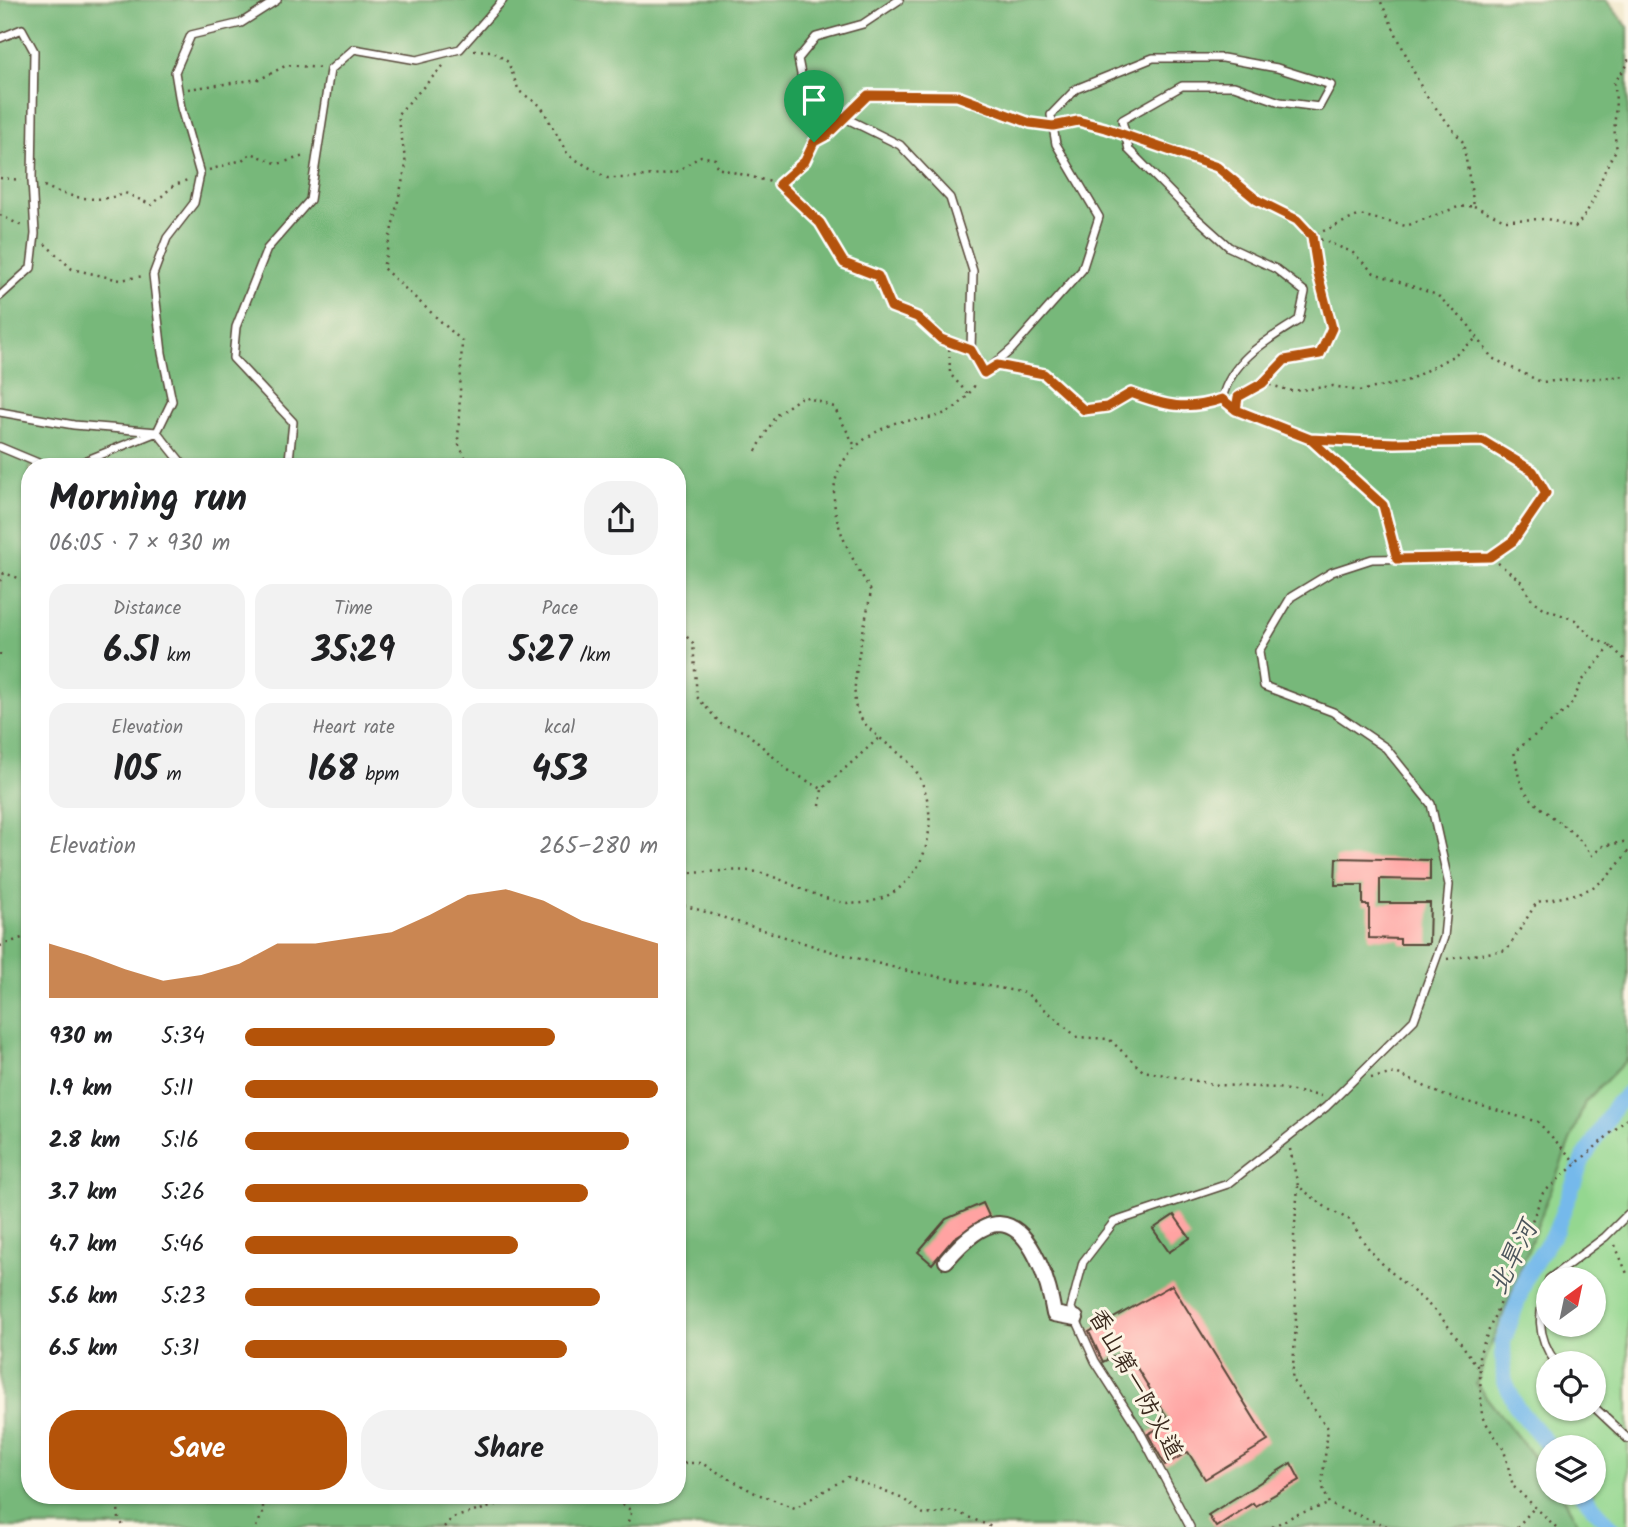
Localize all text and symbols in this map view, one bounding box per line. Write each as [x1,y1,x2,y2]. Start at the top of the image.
pin [784,70,844,142]
icon: arrive [795,81,833,119]
text: Morning run [49,470,247,530]
button: share [584,481,658,555]
text: 06:05 · 7 × 930 m [49,526,230,562]
text: Distance [113,594,181,624]
text: Time [334,594,373,624]
text: Pace [542,594,578,624]
text: 6.51 [104,624,159,680]
text: 35:29 [312,624,395,680]
text: 5:27 [509,624,572,680]
text: km [159,641,191,671]
text: /km [572,641,611,671]
text: Elevation [111,713,183,743]
text: Heart rate [312,713,395,743]
text: kcal [544,713,575,743]
text: 105 [113,743,159,799]
text: 168 [307,743,358,799]
text: 453 [532,743,588,799]
text: m [159,760,182,790]
text: bpm [358,760,400,790]
text: Elevation [49,829,136,865]
text: 265–280 m [539,829,658,865]
text: 930 m [49,1019,113,1055]
text: 5:34 [161,1019,205,1055]
text: 1.9 km [49,1071,112,1107]
text: 5:11 [161,1071,193,1107]
text: 2.8 km [49,1123,120,1159]
text: 5:16 [161,1123,199,1159]
text: 3.7 km [49,1175,117,1211]
text: 5:26 [161,1175,205,1211]
water label: 北旱河 [1478,1210,1552,1302]
text: 4.7 km [49,1227,117,1263]
text: 5:46 [161,1227,204,1263]
north arrow [1536,1267,1606,1337]
map controls [1536,1267,1606,1505]
text: 5.6 km [49,1279,118,1315]
text: 5:23 [161,1279,206,1315]
street label: 香山第一防火道 [1077,1301,1193,1467]
text: 6.5 km [49,1331,118,1367]
text: 5:31 [161,1331,199,1367]
button: locate [1536,1351,1606,1421]
button: Save [49,1410,347,1490]
button: Share [361,1410,658,1490]
button: layers [1536,1435,1606,1505]

